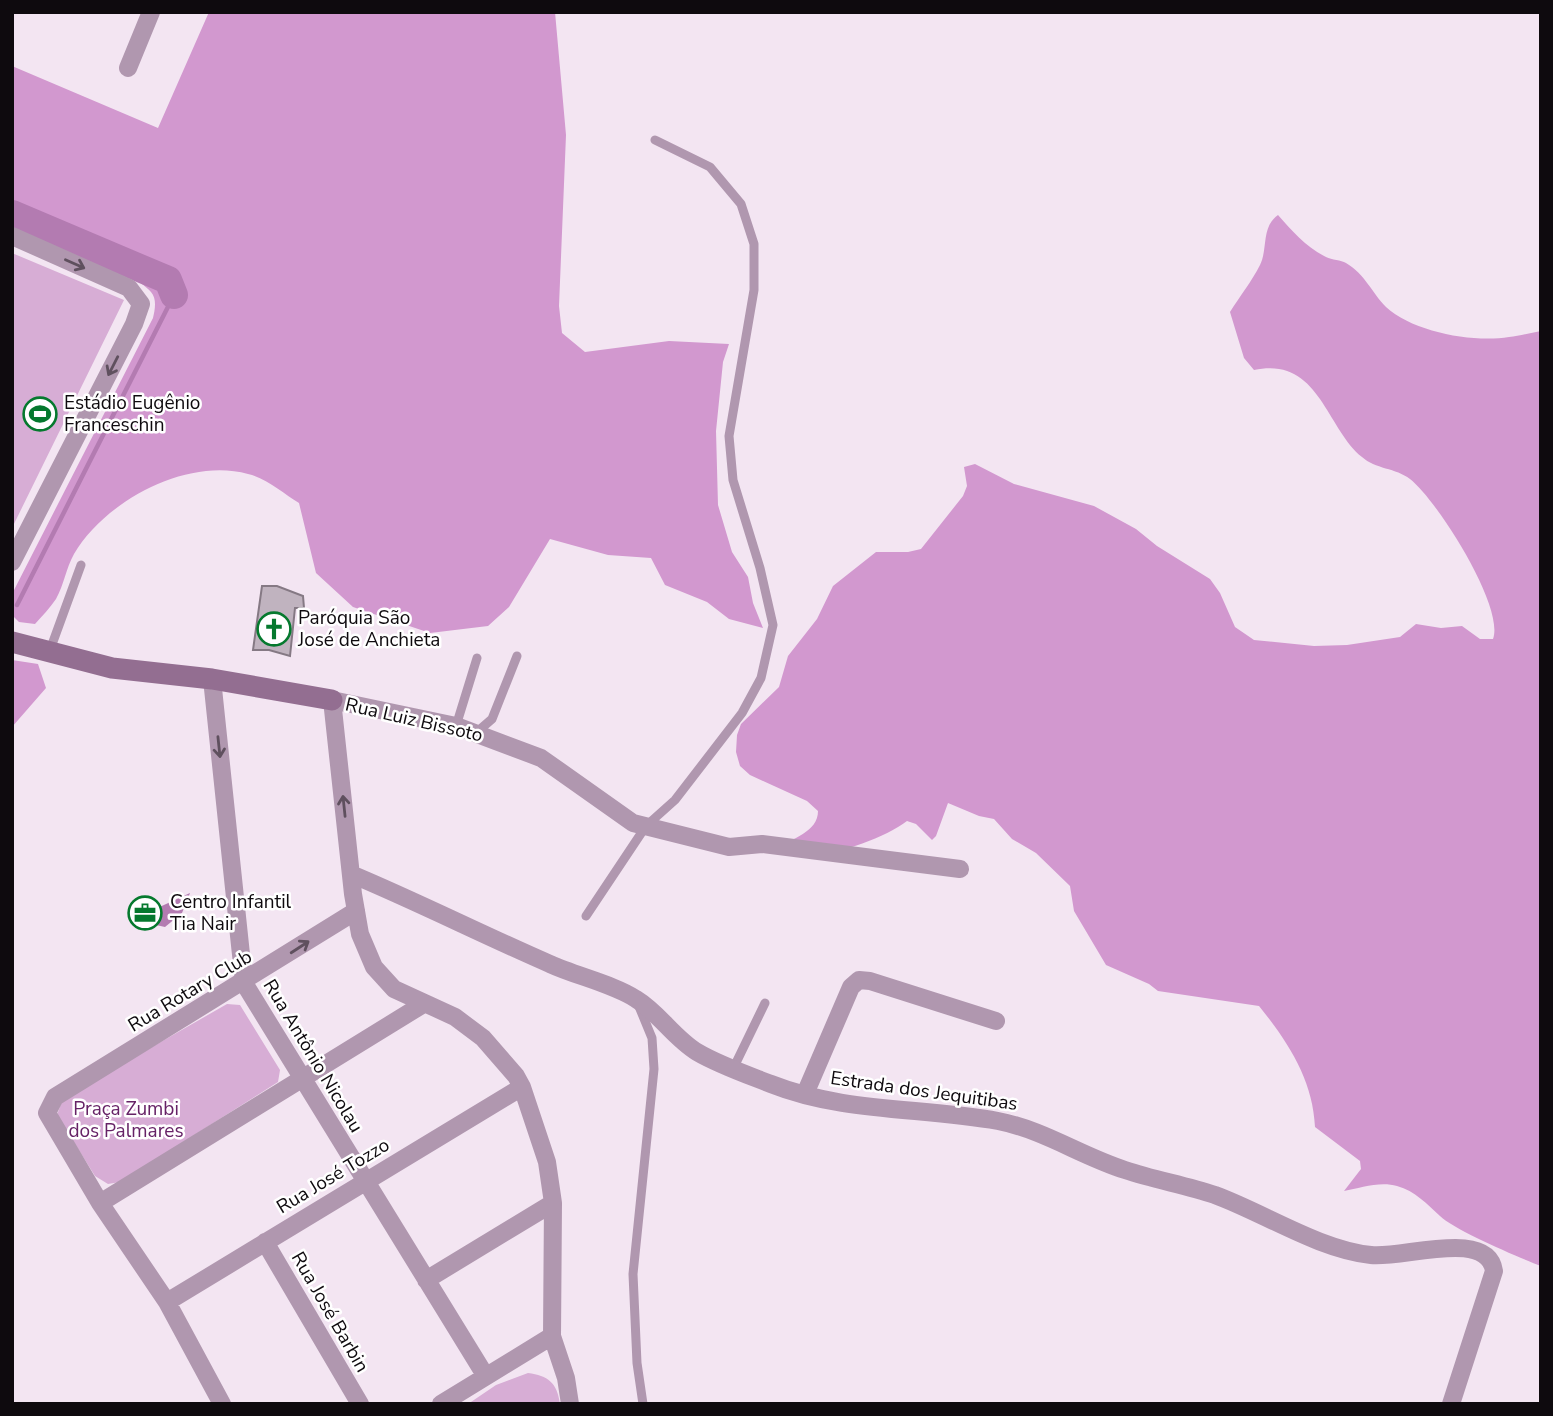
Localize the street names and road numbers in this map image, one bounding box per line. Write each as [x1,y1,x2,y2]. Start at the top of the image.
street label: Rua Luiz Bissoto [343,692,485,748]
street label: Rua Rotary Club [123,944,257,1038]
street label: Rua Antônio Nicolau [257,974,369,1138]
street label: Estrada dos Jequitibas [829,1065,1019,1117]
street label: Rua José Tozzo [272,1132,394,1220]
street label: Rua José Barbin [285,1247,375,1377]

